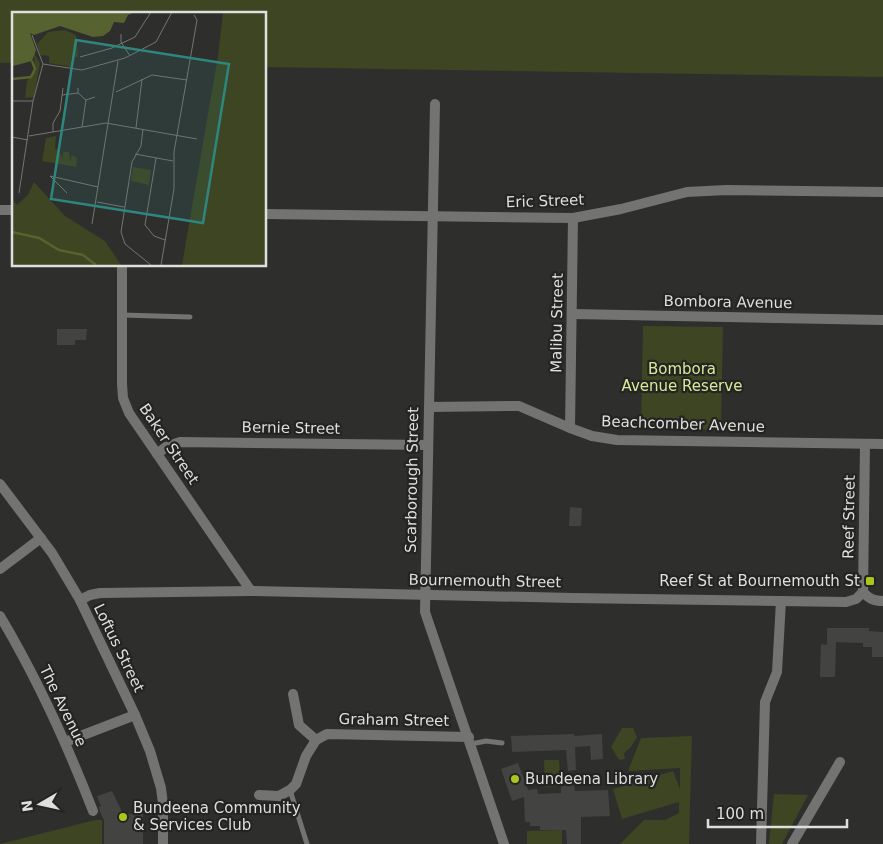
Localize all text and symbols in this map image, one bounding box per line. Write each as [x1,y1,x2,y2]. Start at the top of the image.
inset map [12,12,266,266]
street label: Eric Street [506,191,585,211]
street label: Malibu Street [547,273,567,373]
street label: Bombora Avenue [664,292,792,312]
park label: Bombora Avenue Reserve [622,360,742,395]
street label: Baker Street [135,400,203,488]
street label: Scarborough Street [402,407,422,553]
street label: Beachcomber Avenue [601,412,765,436]
street label: Bernie Street [242,418,341,438]
street label: Reef Street [839,475,859,559]
street label: Bournemouth Street [409,571,562,591]
place label: Reef St at Bournemouth St [659,572,860,590]
marker: Reef St at Bournemouth St [864,575,876,587]
street label: Loftus Street [90,601,148,695]
street label: The Avenue [35,661,90,750]
street label: Graham Street [339,710,450,730]
place label: Bundeena Library [525,770,658,788]
marker: Bundeena Library [509,773,521,785]
north arrow [15,779,65,829]
scale bar [708,796,847,828]
text: N [18,799,36,813]
place label: Bundeena Community & Services Club [133,799,301,834]
text: 100 m [716,805,764,823]
marker: Bundeena Community & Services Club [117,811,129,823]

